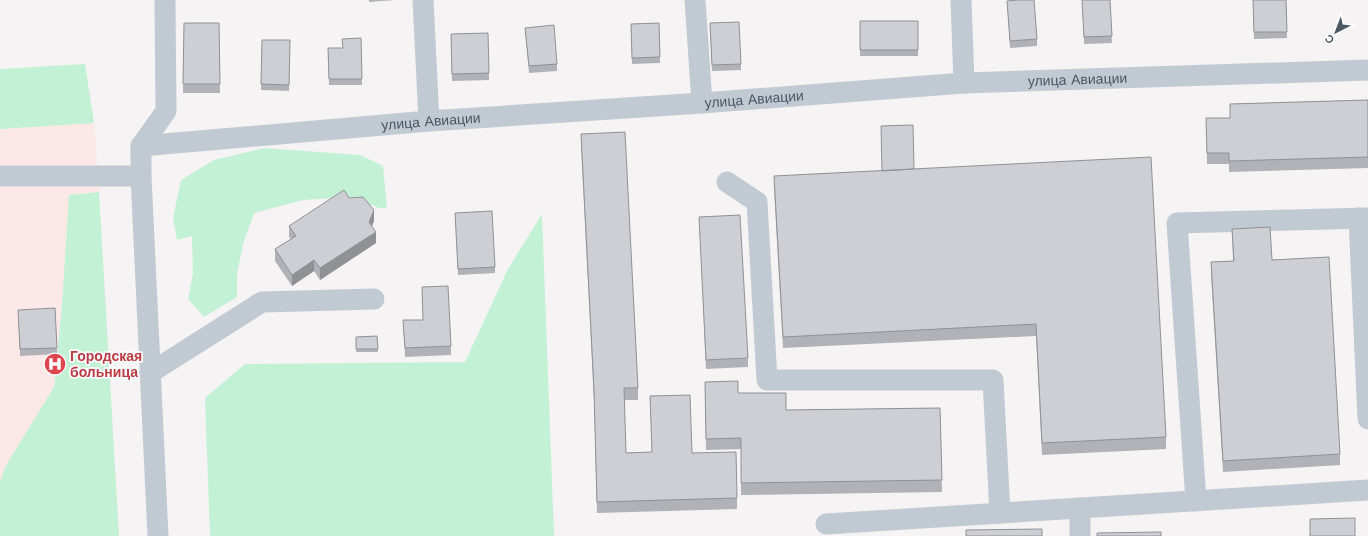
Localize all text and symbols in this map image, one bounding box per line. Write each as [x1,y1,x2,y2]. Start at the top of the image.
north arrow [1316,12,1356,52]
text: С [1322,32,1337,47]
street label: улица Авиации [1028,70,1127,89]
street label: улица Авиации [704,87,804,111]
street label: улица Авиации [381,110,481,133]
place label: Городская больница [70,348,142,380]
hospital icon: Городская больница [42,351,68,377]

